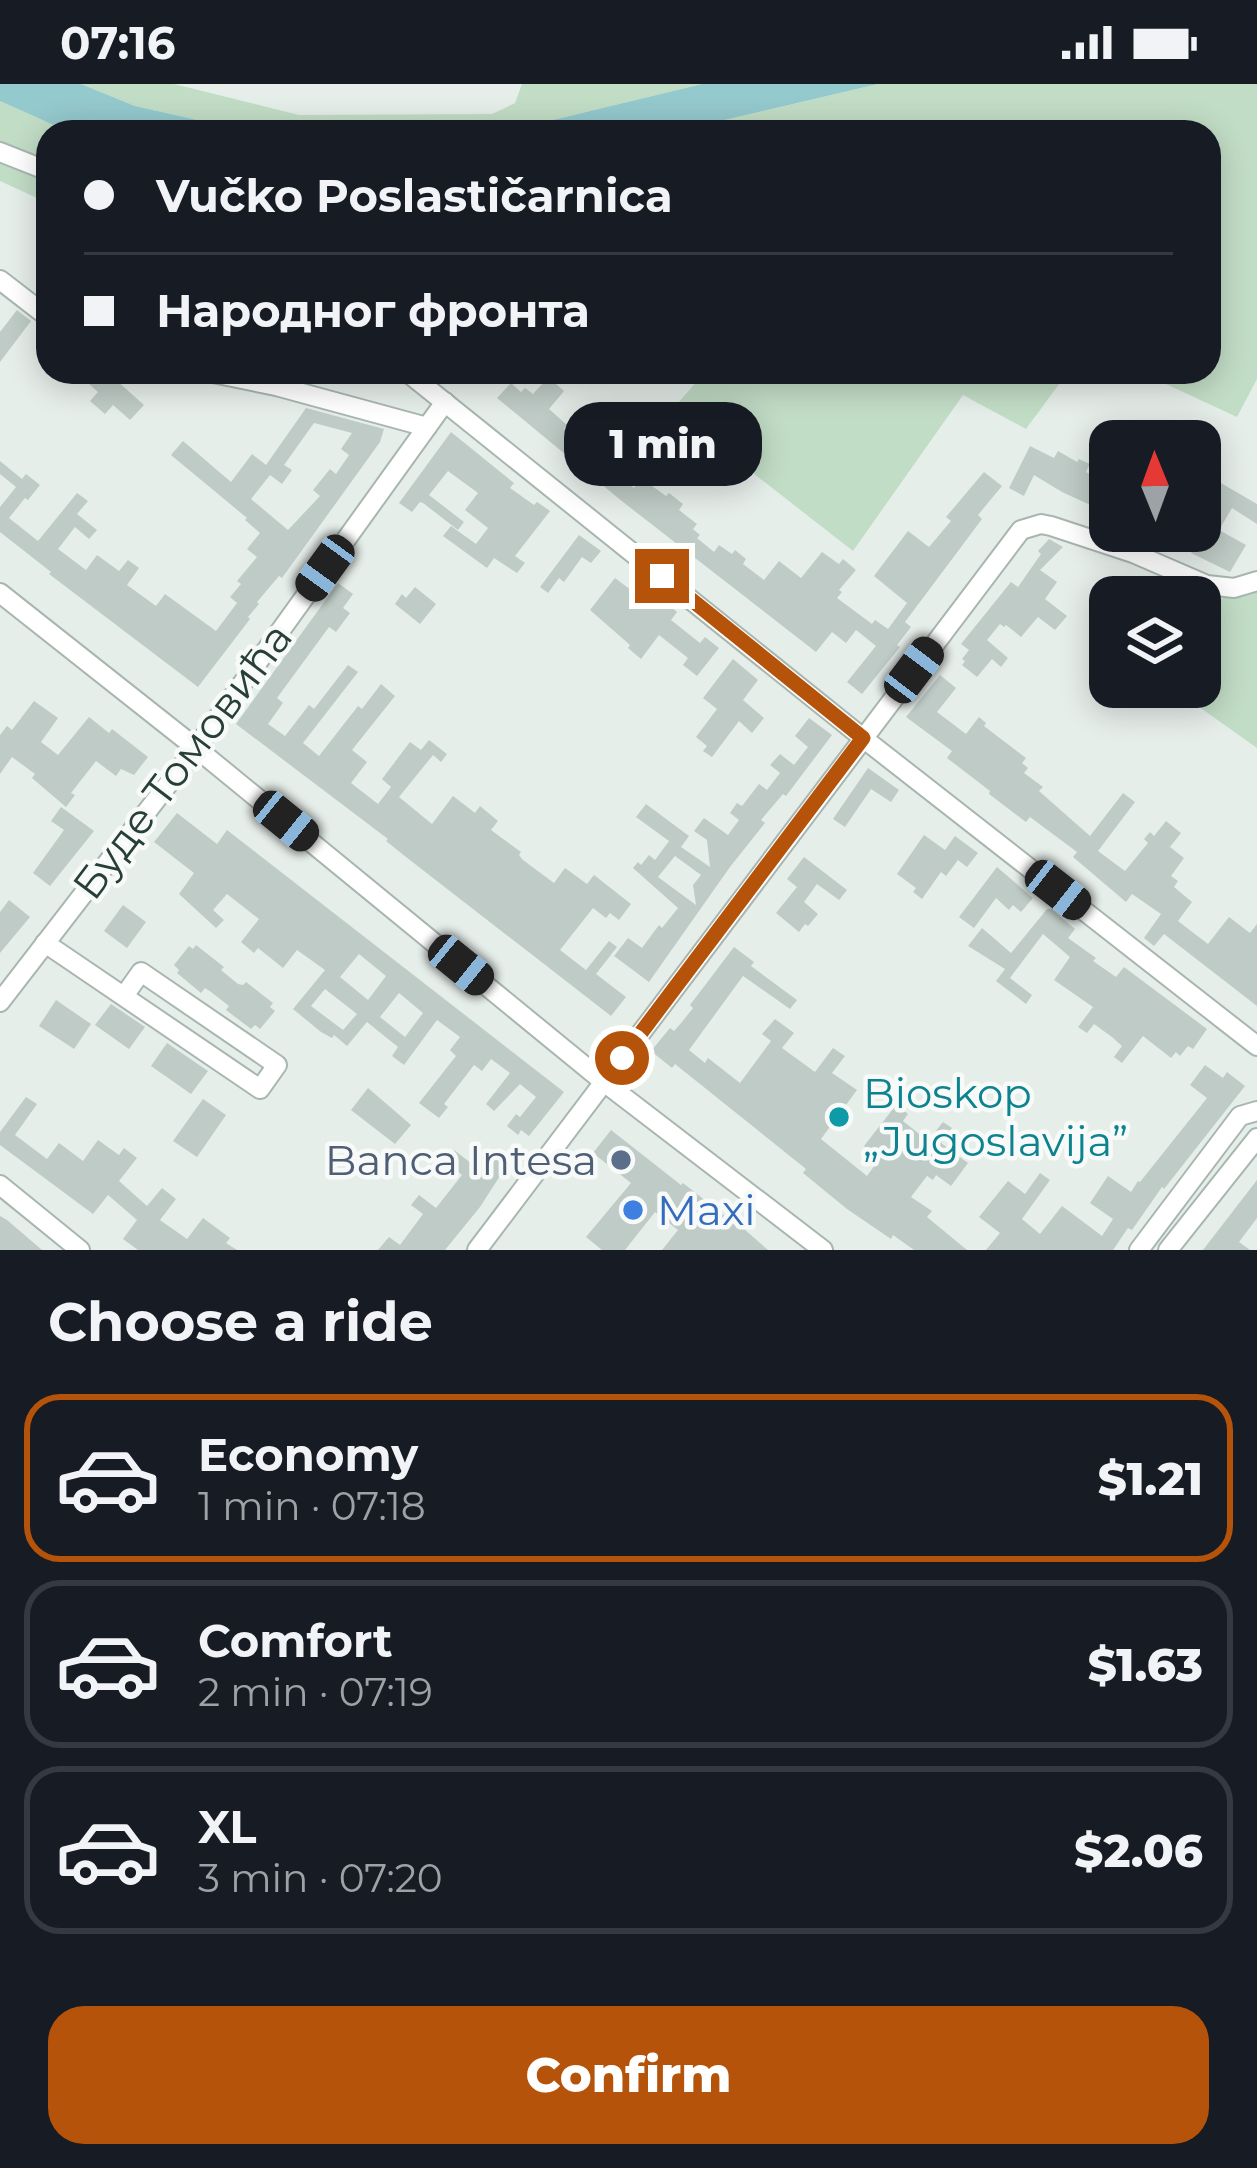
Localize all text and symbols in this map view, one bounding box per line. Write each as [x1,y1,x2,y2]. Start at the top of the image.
text: 07:16 [60,15,176,70]
text: Vučko Poslastičarnica [156,168,673,223]
text: Народног фронта [156,283,590,338]
callout: 1 min [563,402,761,486]
text: 1 min [609,420,717,468]
north arrow [1089,420,1221,552]
map controls [1089,420,1221,708]
car [289,528,361,608]
route end [635,549,689,603]
button: layers [1089,576,1221,708]
street label: Буде Томовића [61,613,303,909]
car [878,630,950,710]
car [247,784,325,858]
car [1019,854,1097,926]
car [422,928,500,1002]
route start [595,1031,649,1085]
place label: Bioskop „Jugoslavija” [863,1067,1128,1167]
marker: Bioskop „Jugoslavija” [826,1104,852,1130]
place label: Banca Intesa [325,1134,597,1186]
marker: Banca Intesa [608,1147,634,1173]
place label: Maxi [657,1184,756,1236]
marker: Maxi [620,1197,646,1223]
text: Choose a ride [48,1289,433,1355]
icon: car [54,1424,162,1532]
text: Economy [198,1427,418,1482]
text: $1.21 [1098,1451,1203,1506]
text: 1 min · 07:18 [198,1482,426,1530]
icon: car [54,1610,162,1718]
text: Comfort [198,1613,393,1668]
text: $1.63 [1088,1637,1203,1692]
text: 2 min · 07:19 [198,1668,433,1716]
icon: car [54,1796,162,1904]
text: XL [198,1799,256,1854]
text: $2.06 [1074,1823,1203,1878]
text: 3 min · 07:20 [198,1854,443,1902]
button: Confirm [48,2006,1209,2144]

